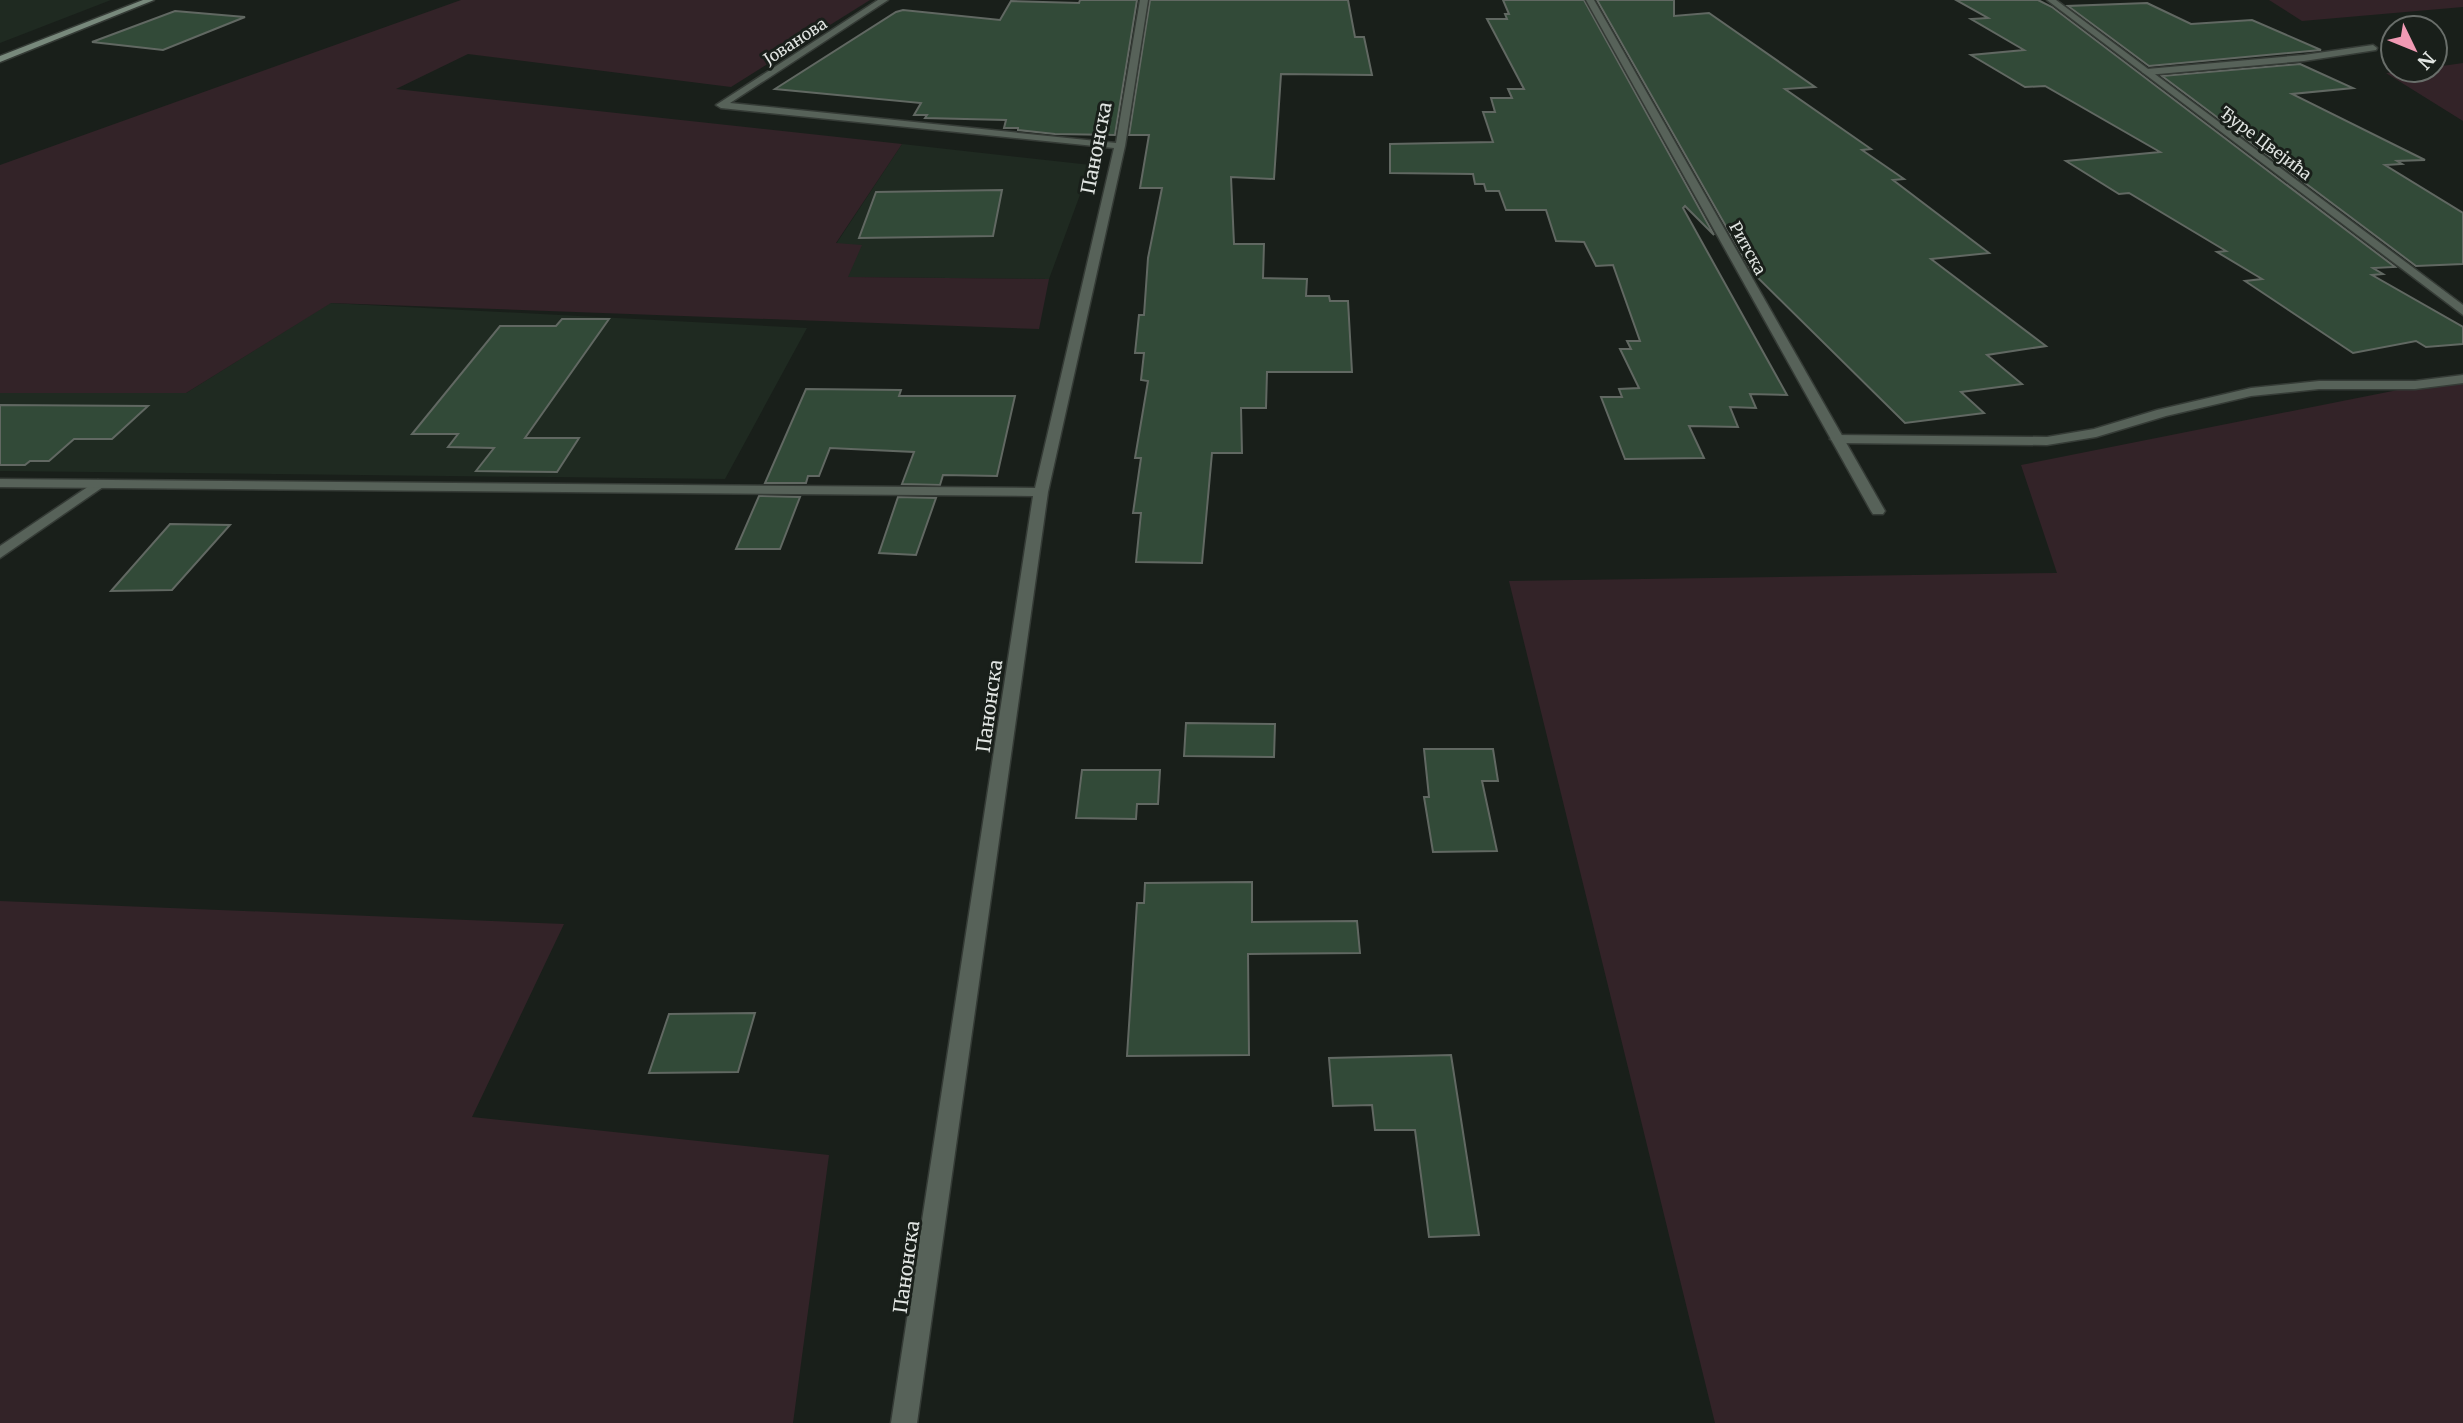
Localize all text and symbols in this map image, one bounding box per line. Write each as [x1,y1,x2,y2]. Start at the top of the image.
street label: Јованова [759,13,831,69]
north arrow [2379,14,2449,84]
text: N [2413,47,2440,74]
street label: Панонска [1075,100,1117,196]
street label: Ђуре Цвејића [2216,102,2316,184]
street label: Ритска [1725,218,1771,278]
street label: Панонска [971,658,1007,754]
street label: Панонска [888,1219,924,1315]

